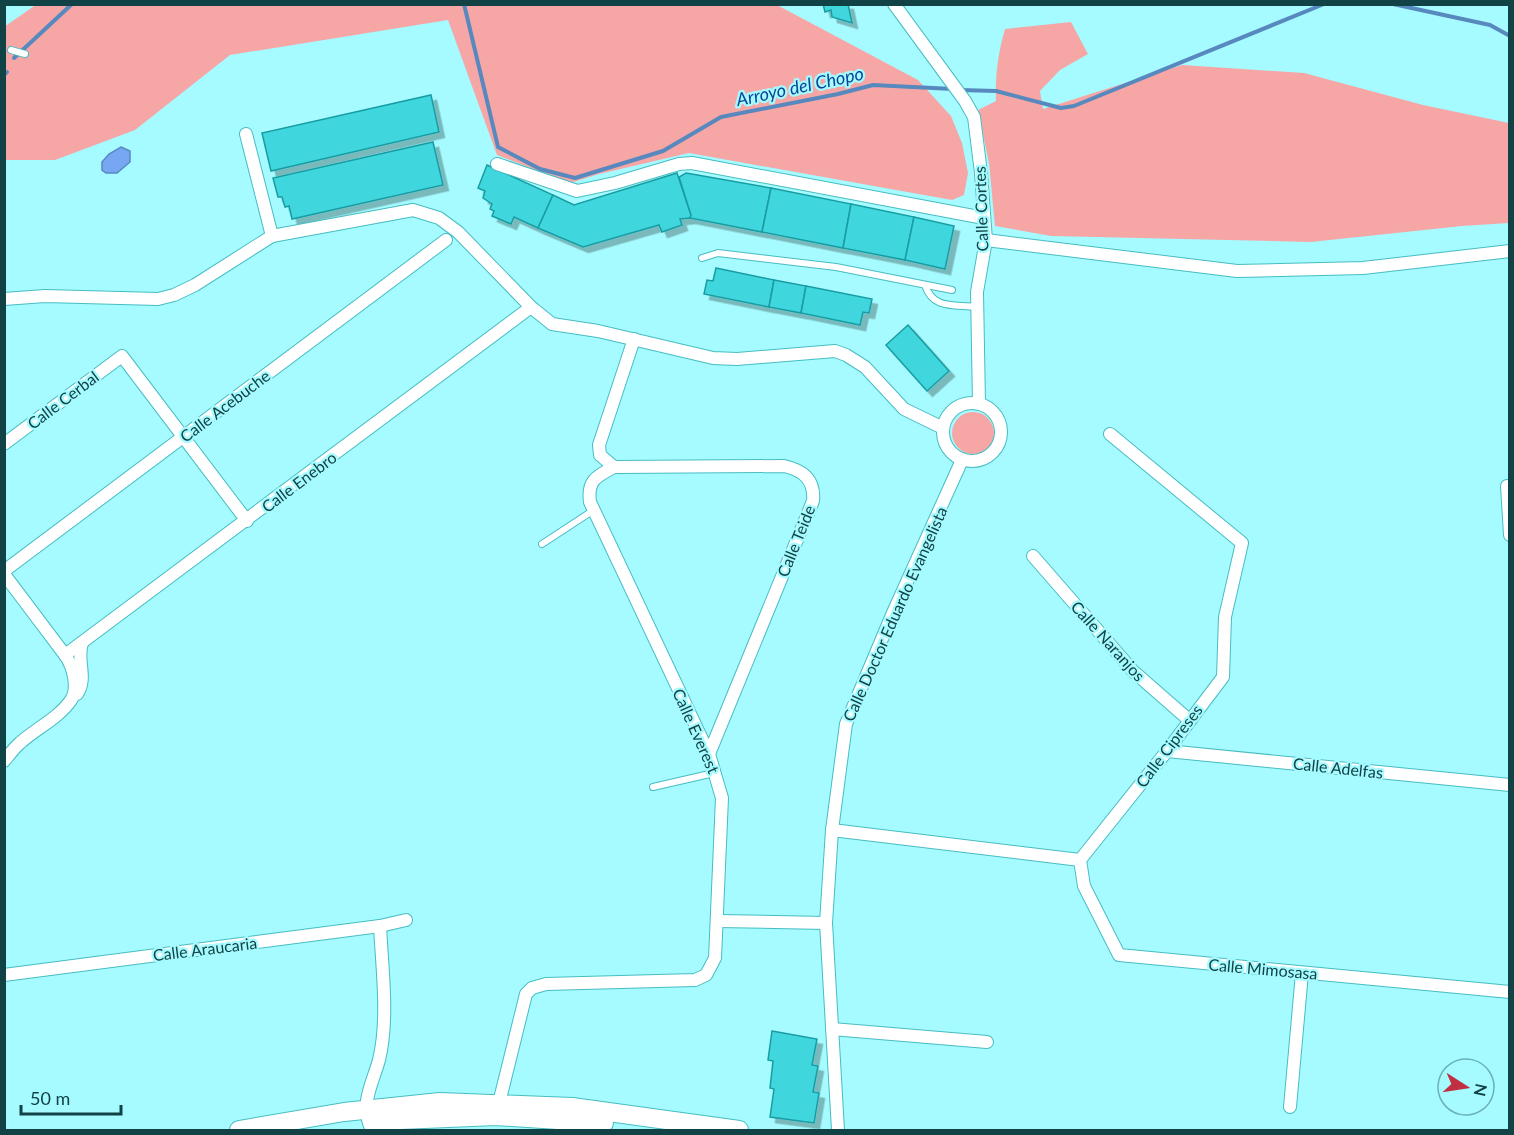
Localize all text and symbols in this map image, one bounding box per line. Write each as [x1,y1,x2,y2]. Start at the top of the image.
water label: Arroyo del Chopo [733,62,866,110]
street label: Calle Cortes [970,166,991,252]
street label: Calle Acebuche [176,366,273,446]
street label: Calle Cerbal [23,367,102,433]
street label: Calle Enebro [258,447,340,516]
street label: Calle Teide [773,502,818,579]
street label: Calle Doctor Eduardo Evangelista [838,504,951,724]
street label: Calle Naranjos [1067,597,1149,685]
street label: Calle Everest [669,686,724,776]
street label: Calle Cipreses [1131,701,1206,791]
street label: Calle Adelfas [1292,753,1384,782]
street label: Calle Araucaria [152,933,258,964]
street label: Calle Mimosasa [1208,954,1318,983]
north arrow [1436,1057,1496,1117]
scale bar [21,1078,122,1116]
text: N [1471,1082,1492,1098]
text: 50 m [30,1087,70,1109]

